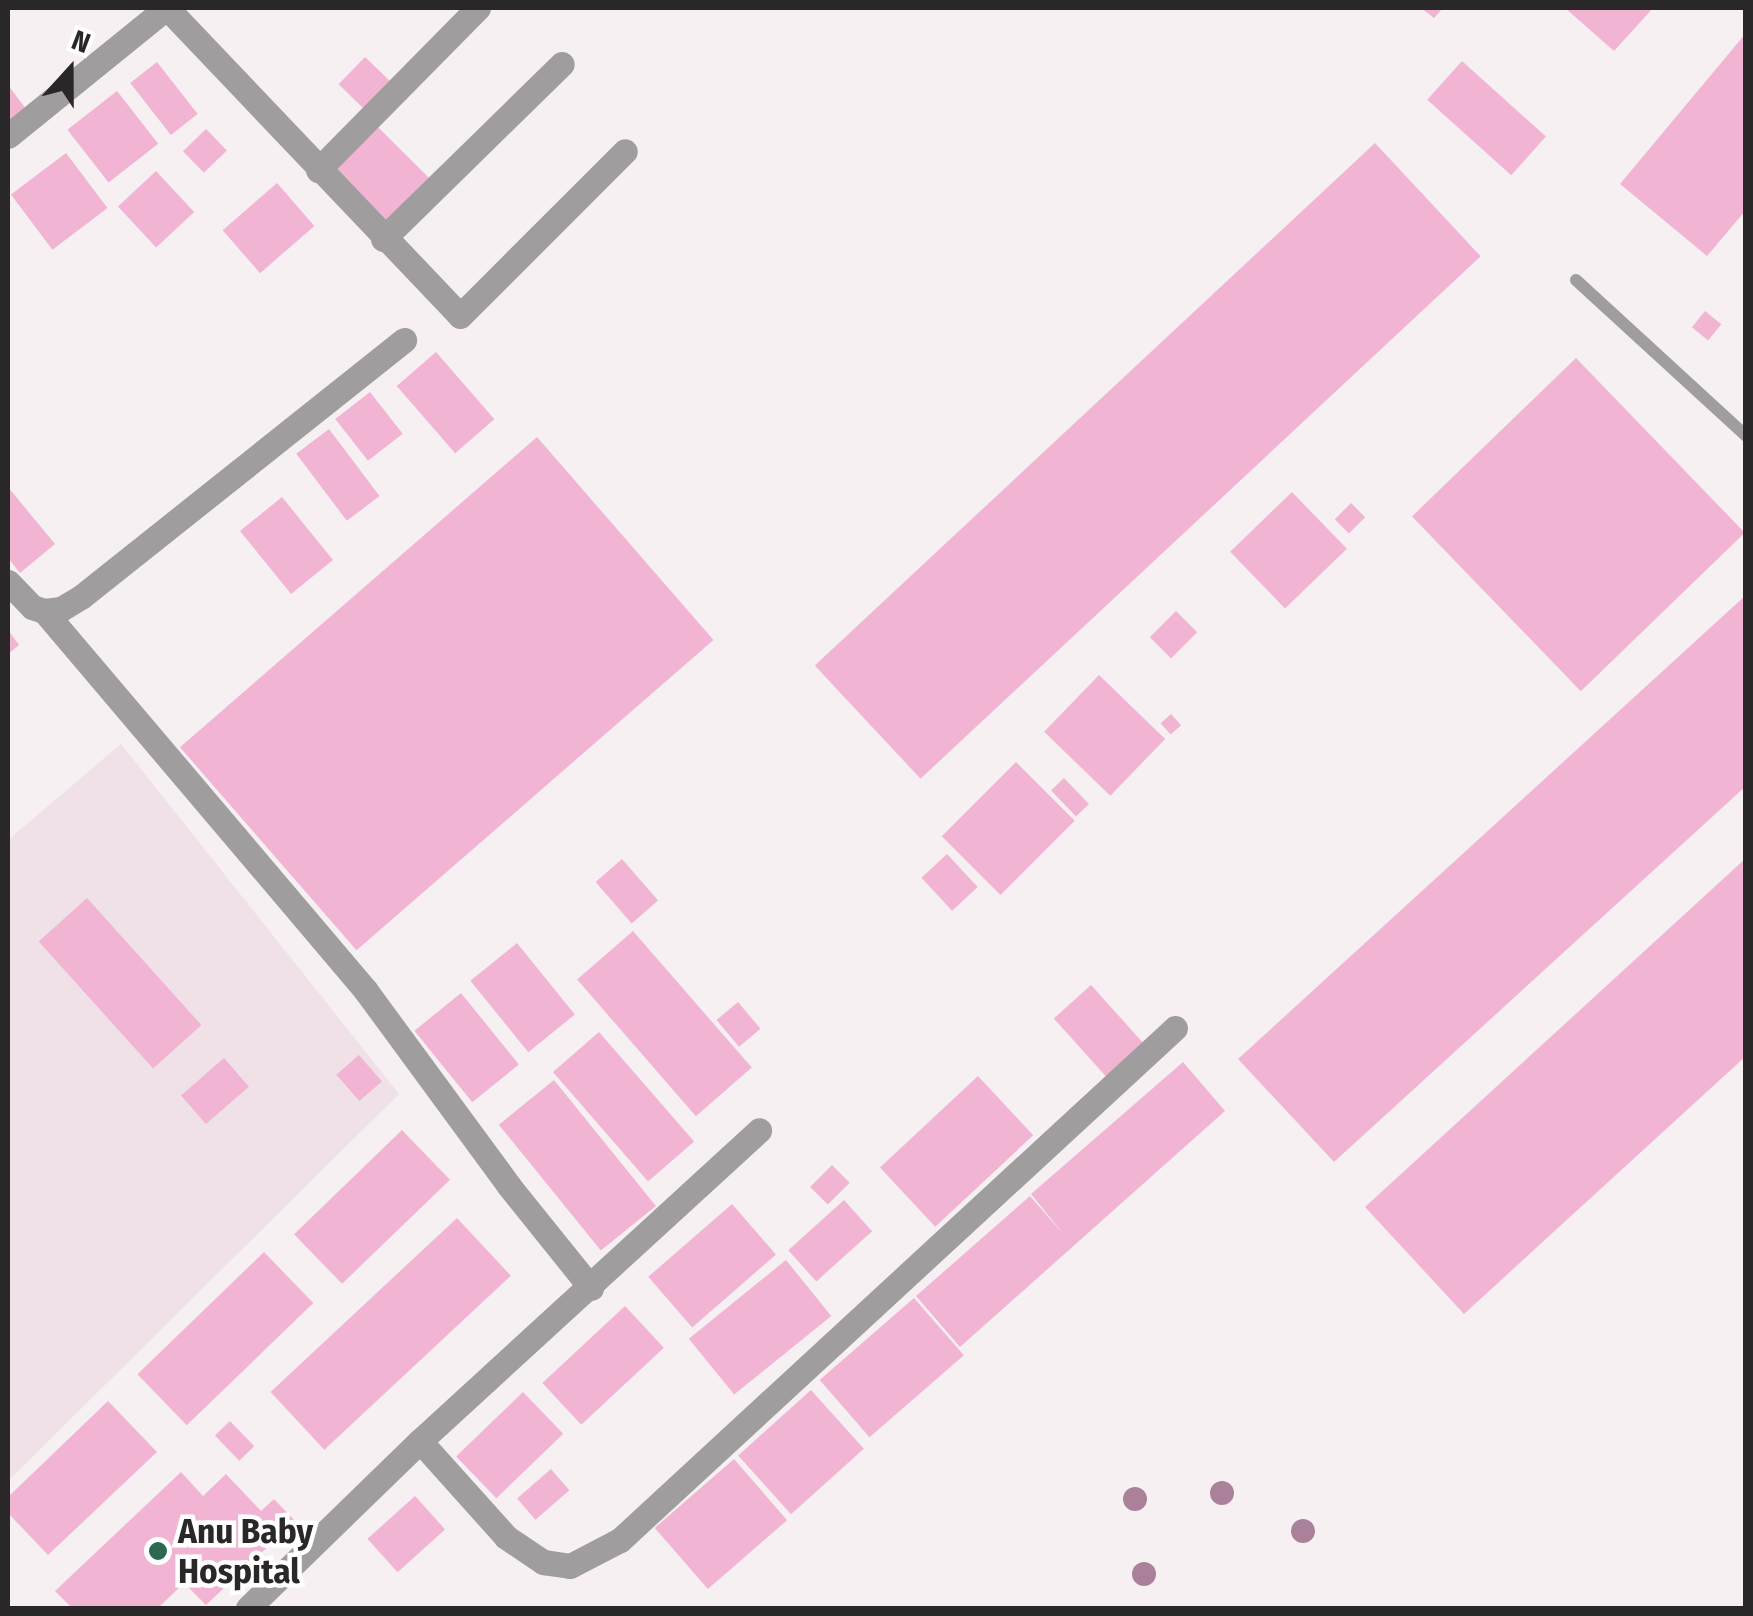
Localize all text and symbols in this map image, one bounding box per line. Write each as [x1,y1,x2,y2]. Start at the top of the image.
north arrow [20,20,120,120]
text: N [67,23,95,60]
place label: Anu Baby Hospital [178,1510,313,1592]
marker: Anu Baby Hospital [147,1540,169,1562]

